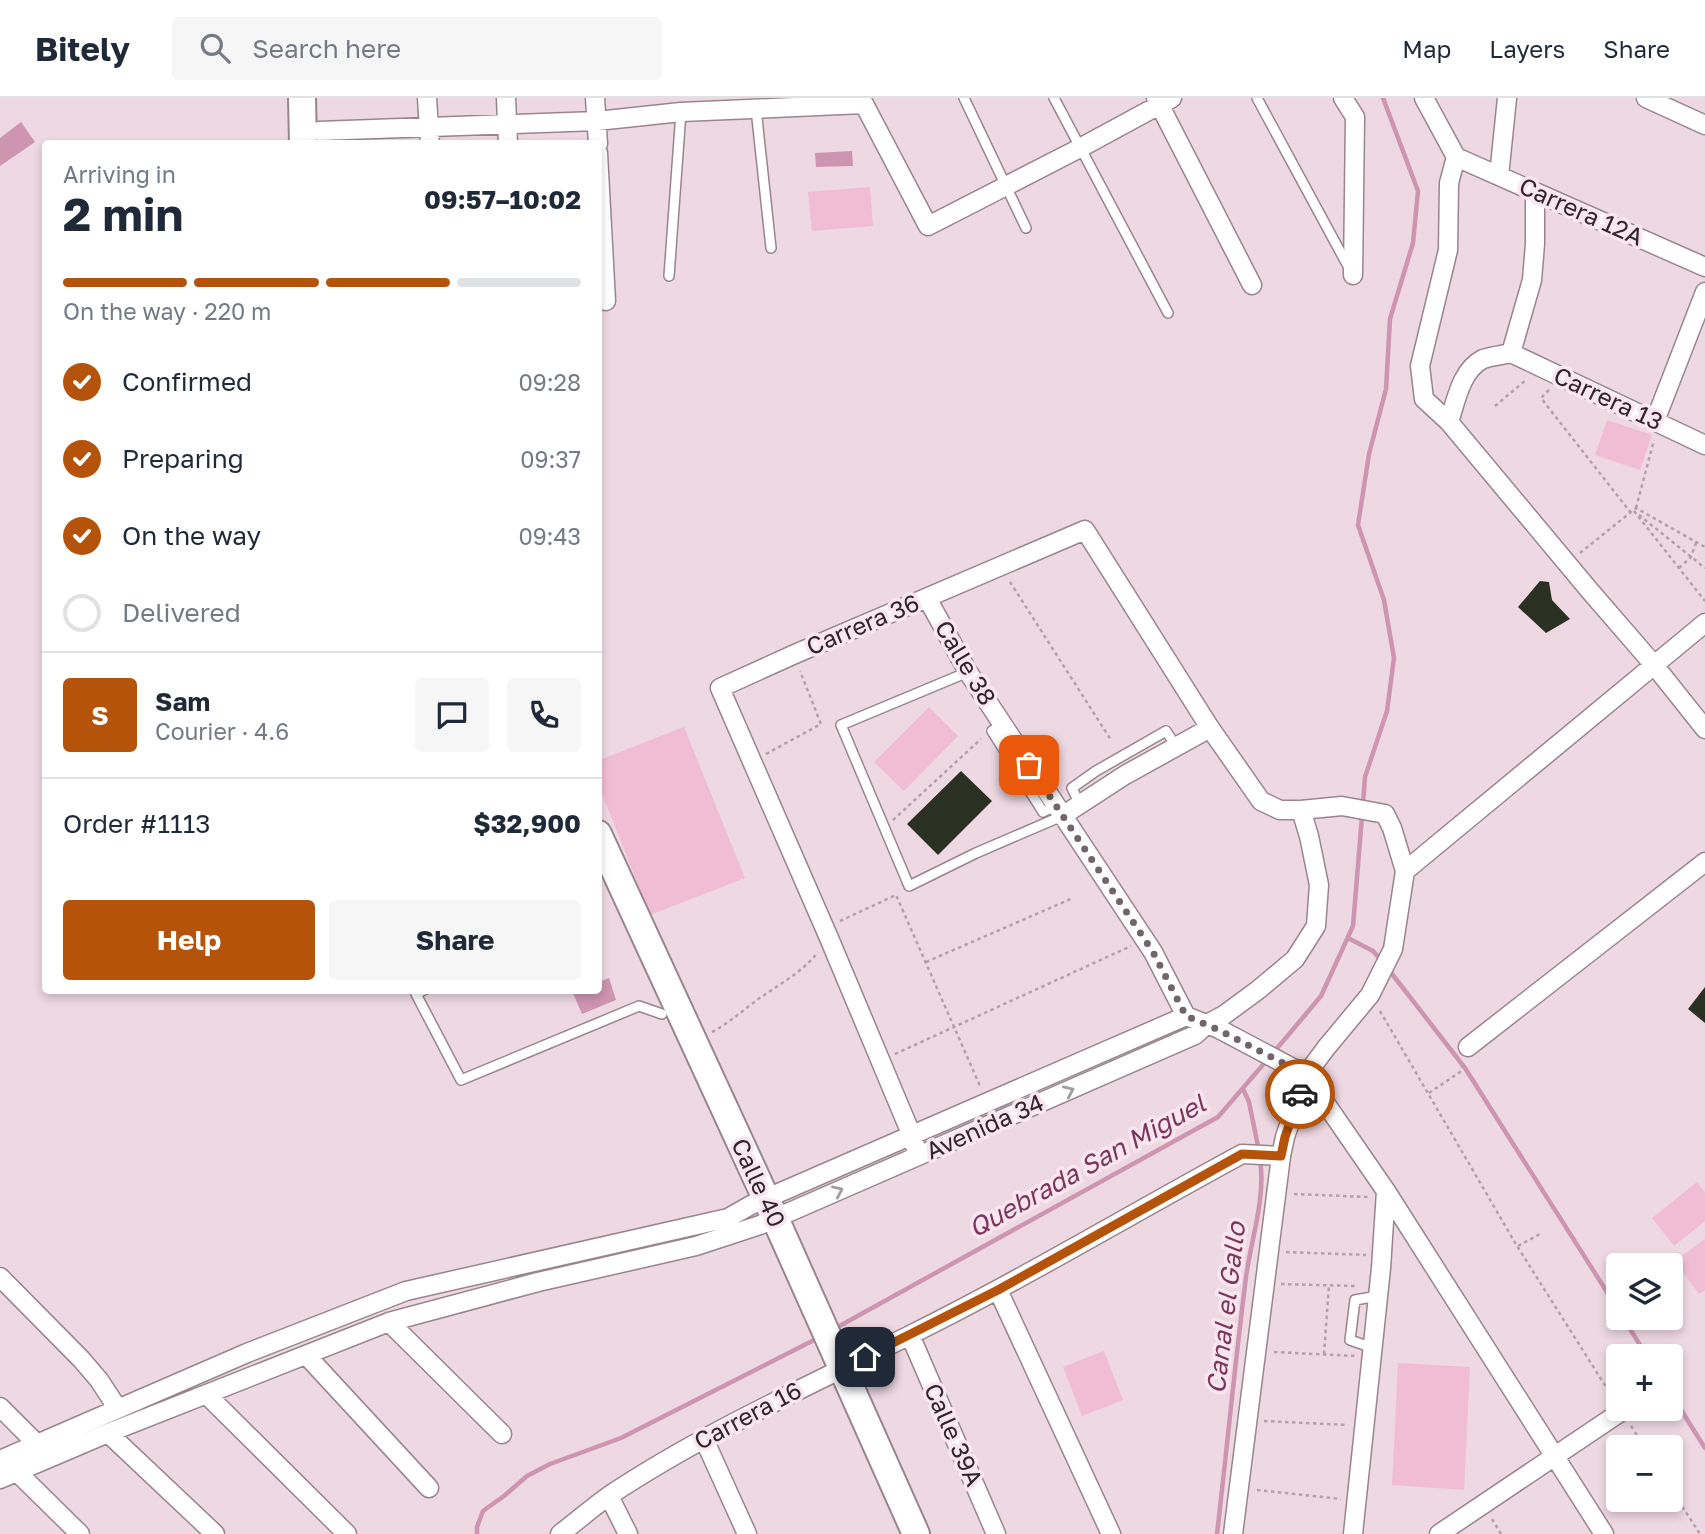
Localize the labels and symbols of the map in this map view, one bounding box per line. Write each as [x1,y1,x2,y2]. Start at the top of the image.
street label: Carrera 12A [1515,170,1648,251]
street label: Carrera 13 [1550,360,1668,435]
street label: Carrera 36 [802,587,923,660]
street label: Calle 38 [930,615,1003,710]
pin [999,735,1059,795]
courier [1265,1059,1335,1129]
one-way arrow [1062,1085,1074,1099]
street label: Avenida 34 [921,1087,1048,1164]
water label: Quebrada San Miguel [963,1087,1212,1244]
street label: Calle 40 [726,1133,792,1231]
one-way arrow [830,1185,843,1199]
water label: Canal el Gallo [1200,1219,1252,1396]
pin [835,1327,895,1387]
street label: Carrera 16 [689,1374,806,1455]
street label: Calle 39A [919,1378,990,1490]

